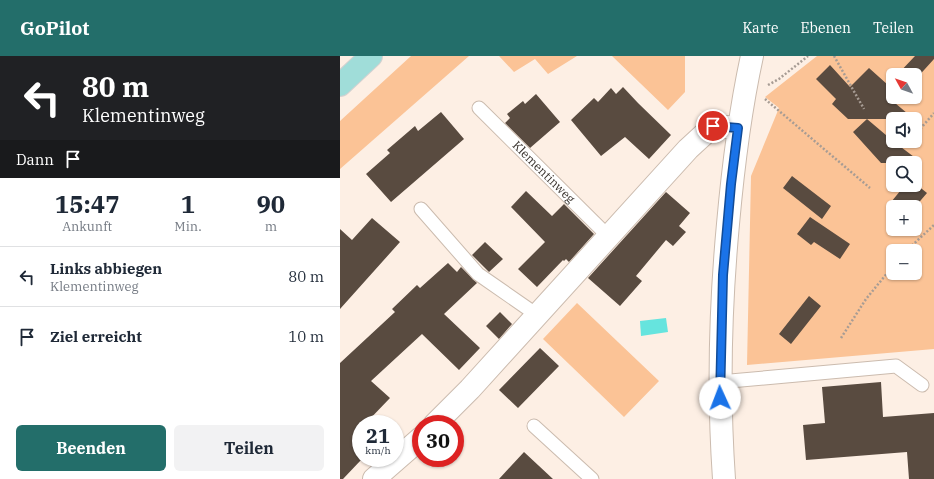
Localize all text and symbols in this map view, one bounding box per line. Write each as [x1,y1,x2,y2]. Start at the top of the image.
text: GoPilot [20,16,89,40]
text: Karte [742,19,779,37]
text: Ebenen [801,19,851,37]
text: Teilen [873,19,914,37]
text: 80 m [82,68,149,105]
north arrow [886,68,922,104]
map controls [886,68,922,280]
icon: left [16,72,68,124]
text: Klementinweg [82,104,205,127]
pin [696,109,730,143]
button: sound [886,112,922,148]
icon: arrive [702,115,724,137]
street label: Klementinweg [510,138,579,206]
icon: arrive [62,148,84,170]
text: Dann [16,150,54,169]
button: search [886,156,922,192]
text: 15:47 [55,188,120,220]
text: 1 [181,188,195,220]
text: 90 [256,188,285,220]
button: + [886,200,922,236]
text: Ankunft [62,218,112,235]
text: Min. [174,218,202,235]
text: m [265,218,277,235]
button: − [886,244,922,280]
text: Links abbiegen [50,259,162,278]
icon: left [16,266,38,288]
text: 80 m [288,267,324,286]
text: Klementinweg [50,278,139,295]
icon: arrive [16,326,38,348]
text: Ziel erreicht [50,327,142,346]
text: 10 m [288,327,324,346]
position arrow [699,377,741,419]
speed limit sign: 30 [412,415,464,467]
text: 21 [366,422,390,449]
button: Beenden [16,425,166,471]
button: Teilen [174,425,324,471]
text: km/h [365,444,391,457]

